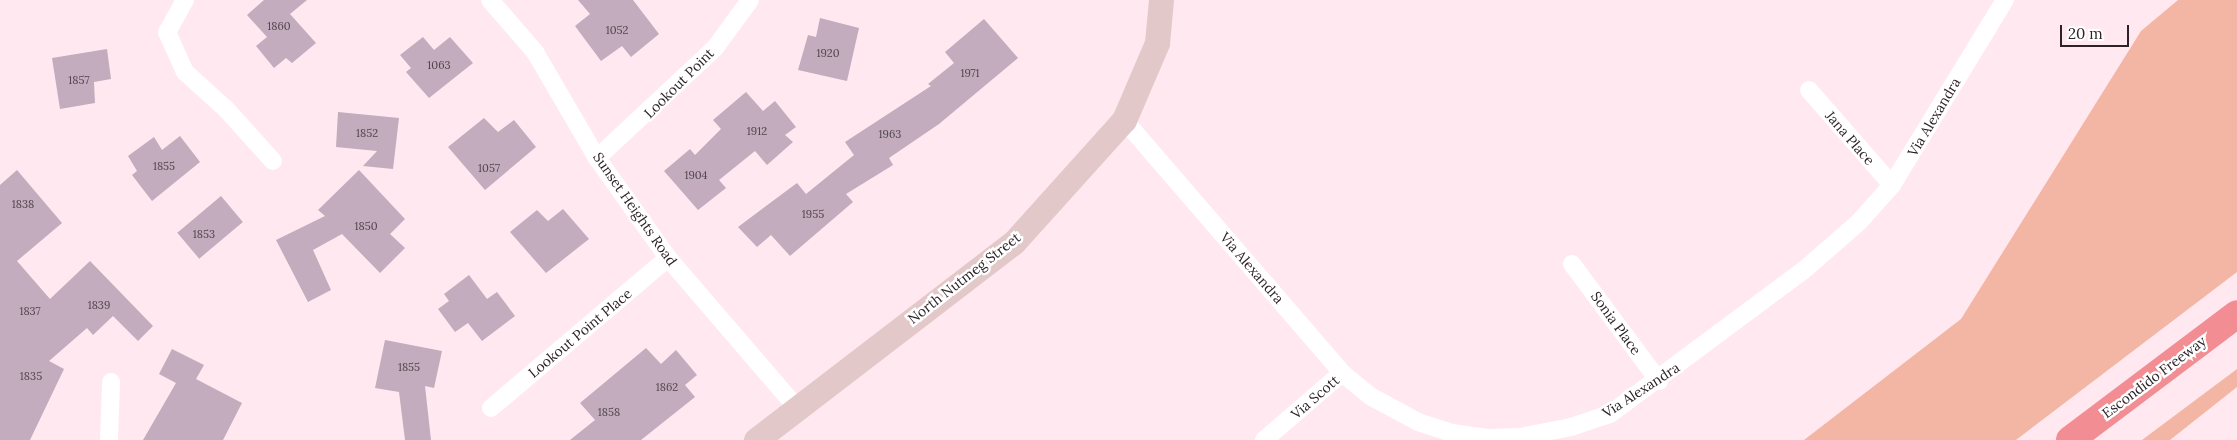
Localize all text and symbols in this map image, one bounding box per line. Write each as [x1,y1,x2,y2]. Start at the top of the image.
scale bar [2062,15,2131,47]
house number: 1860 [267,19,291,33]
house number: 1052 [606,23,628,37]
text: 20 m [2068,24,2103,43]
street label: Lookout Point [641,45,717,121]
house number: 1920 [816,46,840,60]
house number: 1063 [427,58,451,72]
house number: 1971 [960,66,980,80]
house number: 1857 [68,73,90,87]
street label: Via Alexandra [1904,75,1964,159]
street label: Jana Place [1822,108,1878,168]
house number: 1912 [747,124,767,138]
house number: 1852 [356,126,378,140]
house number: 1963 [879,127,901,141]
street label: Sunset Heights Road [590,149,680,269]
house number: 1855 [153,159,175,173]
house number: 1057 [478,161,500,175]
house number: 1904 [684,168,708,182]
house number: 1838 [12,197,34,211]
house number: 1955 [802,207,824,221]
house number: 1850 [354,219,378,233]
house number: 1853 [193,227,215,241]
street label: North Nutmeg Street [904,229,1024,327]
street label: Via Alexandra [1217,229,1287,307]
street label: Lookout Point Place [525,285,635,381]
street label: Sonia Place [1587,288,1645,358]
house number: 1839 [88,298,110,312]
house number: 1837 [19,304,41,318]
street label: Escondido Freeway [2099,332,2209,422]
street label: Via Alexandra [1599,359,1683,421]
house number: 1855 [398,360,420,374]
house number: 1835 [20,369,42,383]
street label: Via Scott [1288,372,1342,422]
house number: 1862 [656,380,678,394]
house number: 1858 [598,405,620,419]

